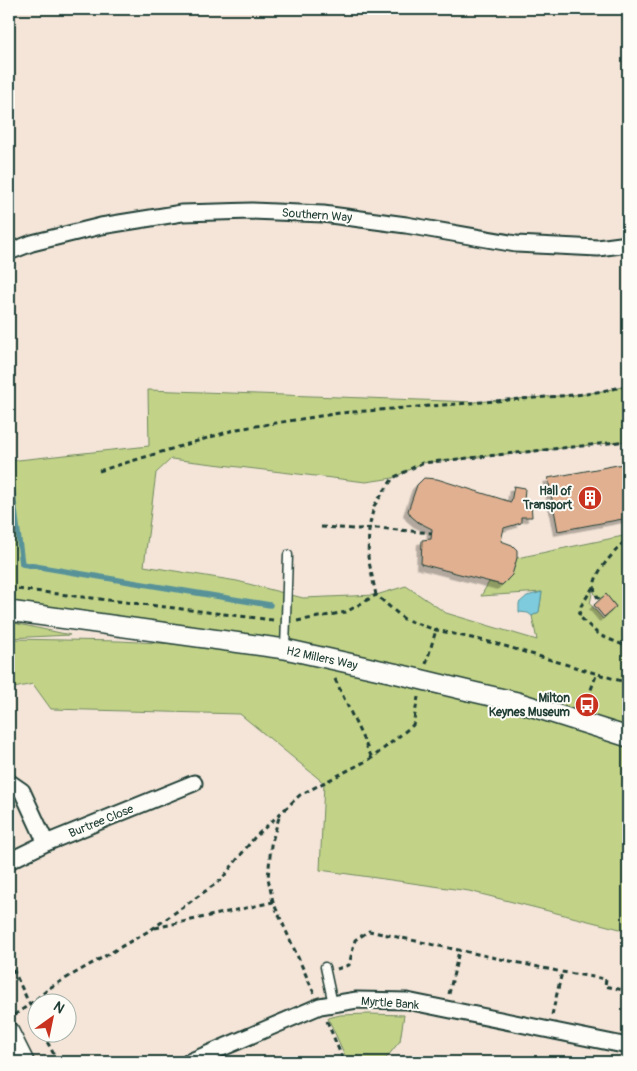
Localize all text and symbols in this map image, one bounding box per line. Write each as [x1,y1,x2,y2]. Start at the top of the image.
street label: Southern Way [281,206,353,225]
place label: Hall of Transport [522,484,573,513]
building icon: Hall of Transport [577,485,603,511]
street label: H2 Millers Way [285,644,359,673]
place label: Milton Keynes Museum [489,691,570,720]
bus stop icon: Milton Keynes Museum [574,692,600,718]
street label: Burtree Close [67,802,136,841]
north arrow [28,994,78,1044]
street label: Myrtle Bank [360,994,419,1013]
text: N [50,998,67,1017]

